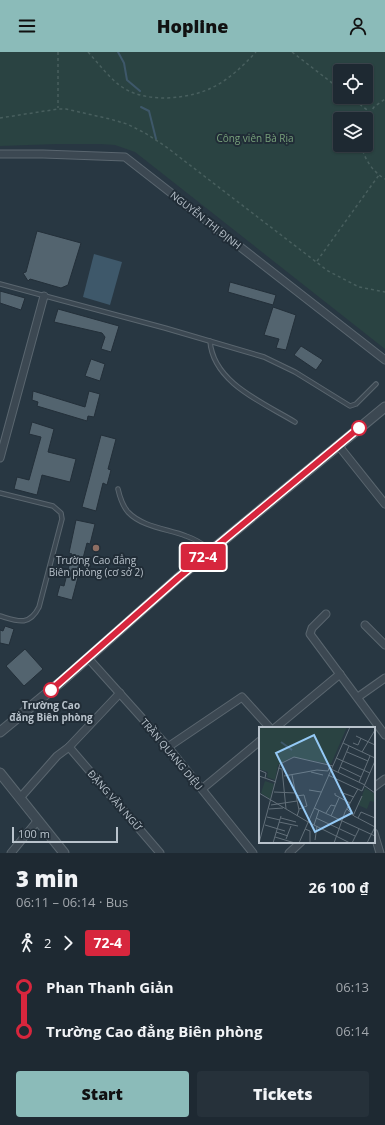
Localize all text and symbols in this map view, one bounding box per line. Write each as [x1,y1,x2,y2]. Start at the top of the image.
text: Hopline [157,14,228,38]
icon: menu [16,15,38,37]
icon: person [347,15,369,37]
map controls [333,64,373,152]
button: locate [333,64,373,104]
button: layers [333,112,373,152]
park label: Công viên Bà Rịa [216,131,294,145]
street label: NGUYỄN THỊ ĐỊNH [168,187,245,252]
unlabelled marker [351,420,367,436]
marker: Trường Cao đẳng Biên phòng (cơ sở 2) [91,543,101,553]
line badge: 72-4 [175,544,231,570]
text: 72-4 [189,547,217,566]
place label: Trường Cao đẳng Biên phòng (cơ sở 2) [49,553,143,579]
marker: Trường Cao đẳng Biên phòng [43,682,59,698]
place label: Trường Cao đẳng Biên phòng [9,698,93,724]
street label: TRẦN QUANG DIỆU [138,715,206,793]
inset map [259,727,375,843]
street label: ĐẶNG VĂN NGỮ [85,767,146,834]
scale bar [12,825,118,844]
text: 100 m [18,826,50,841]
text: 3 min [16,863,79,893]
text: 26 100 ₫ [309,877,369,897]
text: 06:11 – 06:14 · Bus [16,893,128,911]
icon: walk [16,932,38,954]
icon: forward [57,932,79,954]
text: 72-4 [93,933,122,952]
text: 2 [44,934,51,952]
text: Phan Thanh Giản [46,977,174,997]
text: 06:13 [336,978,369,996]
text: Trường Cao đẳng Biên phòng [46,1021,262,1041]
text: 06:14 [336,1022,369,1040]
button: Start [16,1071,189,1117]
button: Tickets [197,1071,369,1117]

